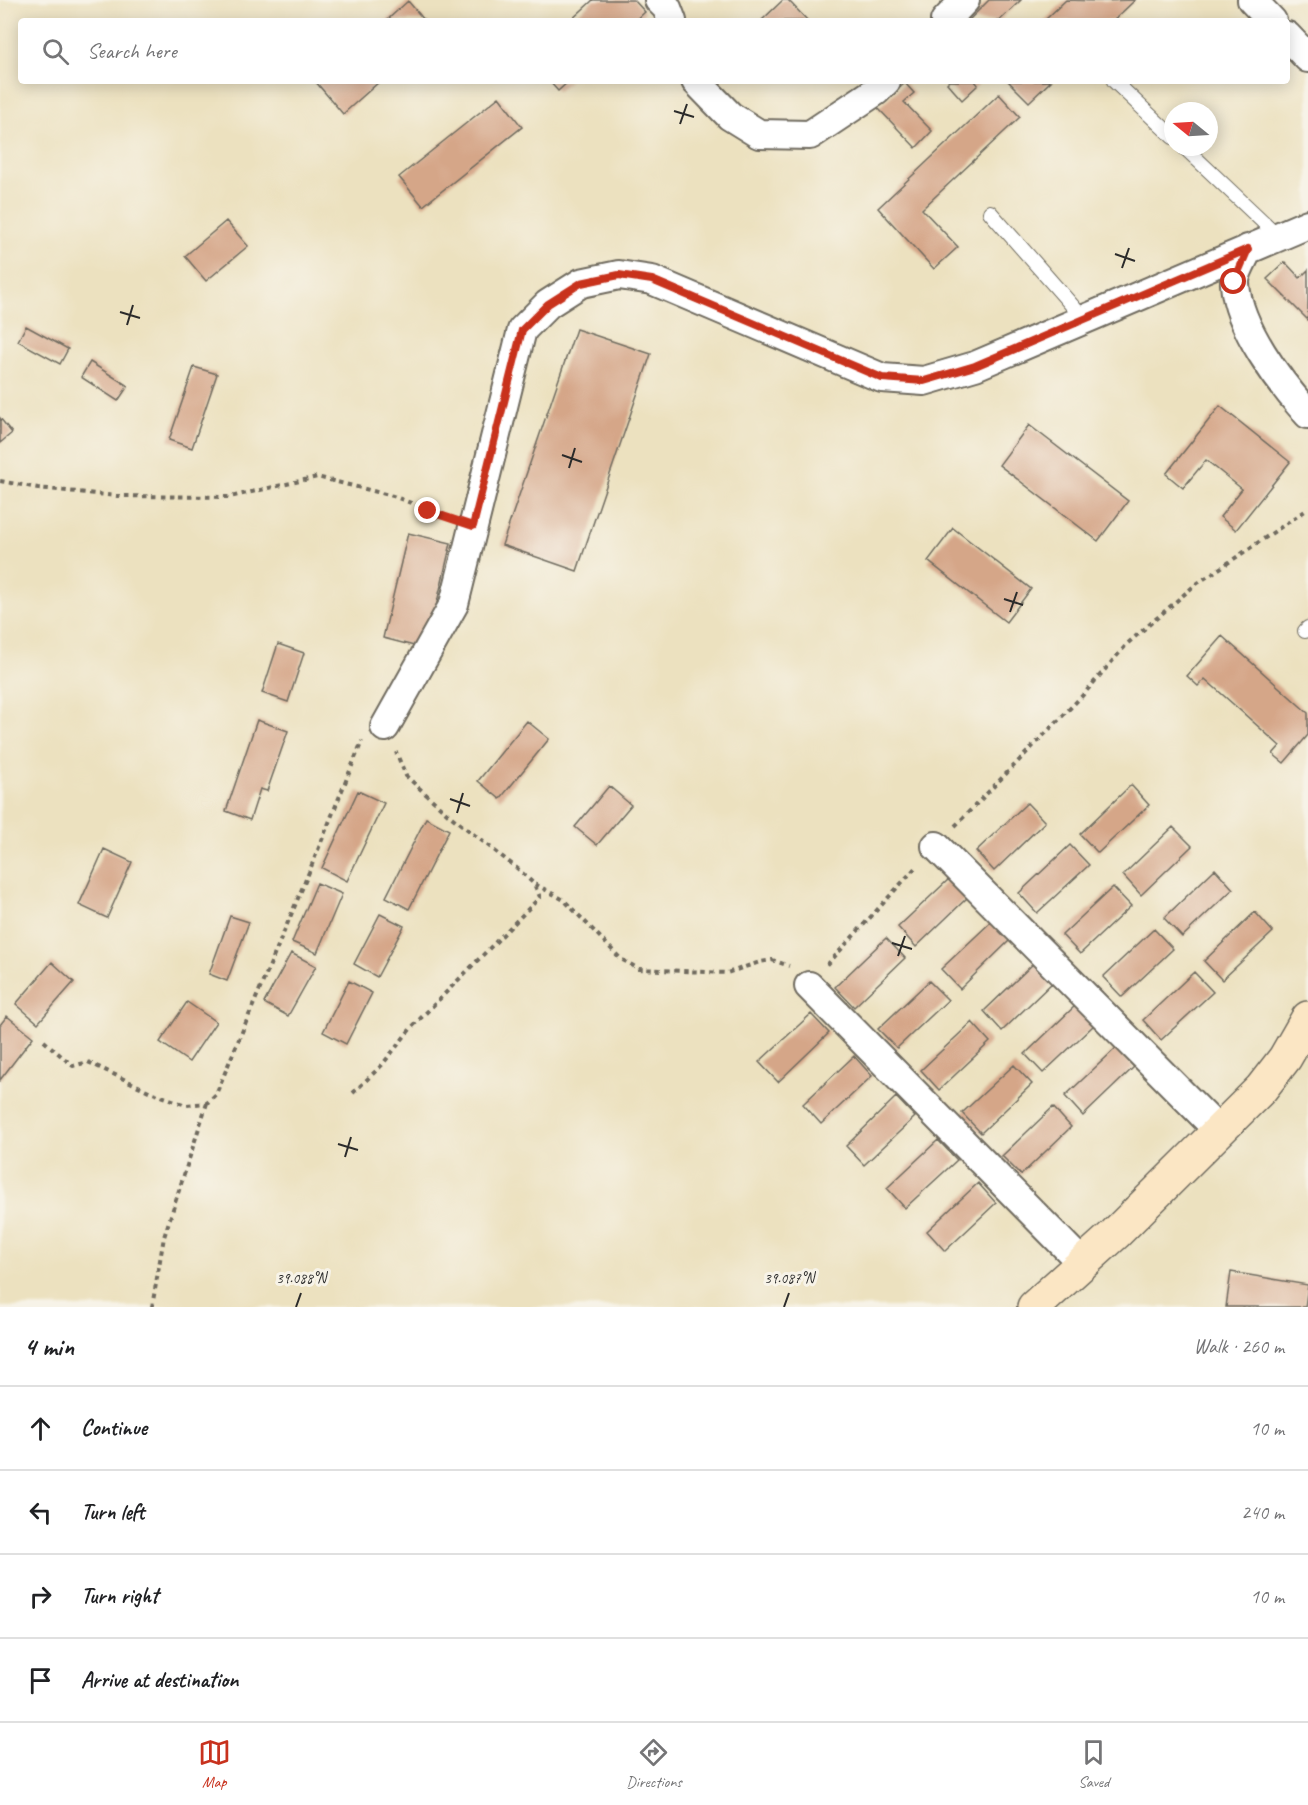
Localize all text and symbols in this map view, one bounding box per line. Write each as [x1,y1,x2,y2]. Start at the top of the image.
search box [18,18,1290,84]
icon: search [39,35,72,68]
text: Search here [87,37,177,65]
north arrow [1164,102,1218,156]
route start [1220,268,1246,294]
route end [414,497,440,523]
text: 39.088°N [276,1269,329,1288]
text: 39.087°N [764,1269,817,1288]
text: 4 min [24,1330,74,1363]
text: Walk · 260 m [1194,1334,1284,1359]
icon: ahead [24,1412,57,1445]
text: Continue [81,1414,147,1442]
text: 10 m [1250,1416,1284,1441]
icon: left [24,1496,57,1529]
text: Turn left [81,1498,145,1526]
text: 240 m [1241,1500,1284,1525]
icon: right [24,1580,57,1613]
text: Turn right [81,1582,158,1610]
text: 10 m [1250,1584,1284,1609]
icon: arrive [24,1664,57,1697]
text: Arrive at destination [81,1666,238,1694]
tab: Map [198,1736,231,1792]
tab: Directions [626,1736,682,1792]
tab: Saved [1077,1736,1110,1792]

